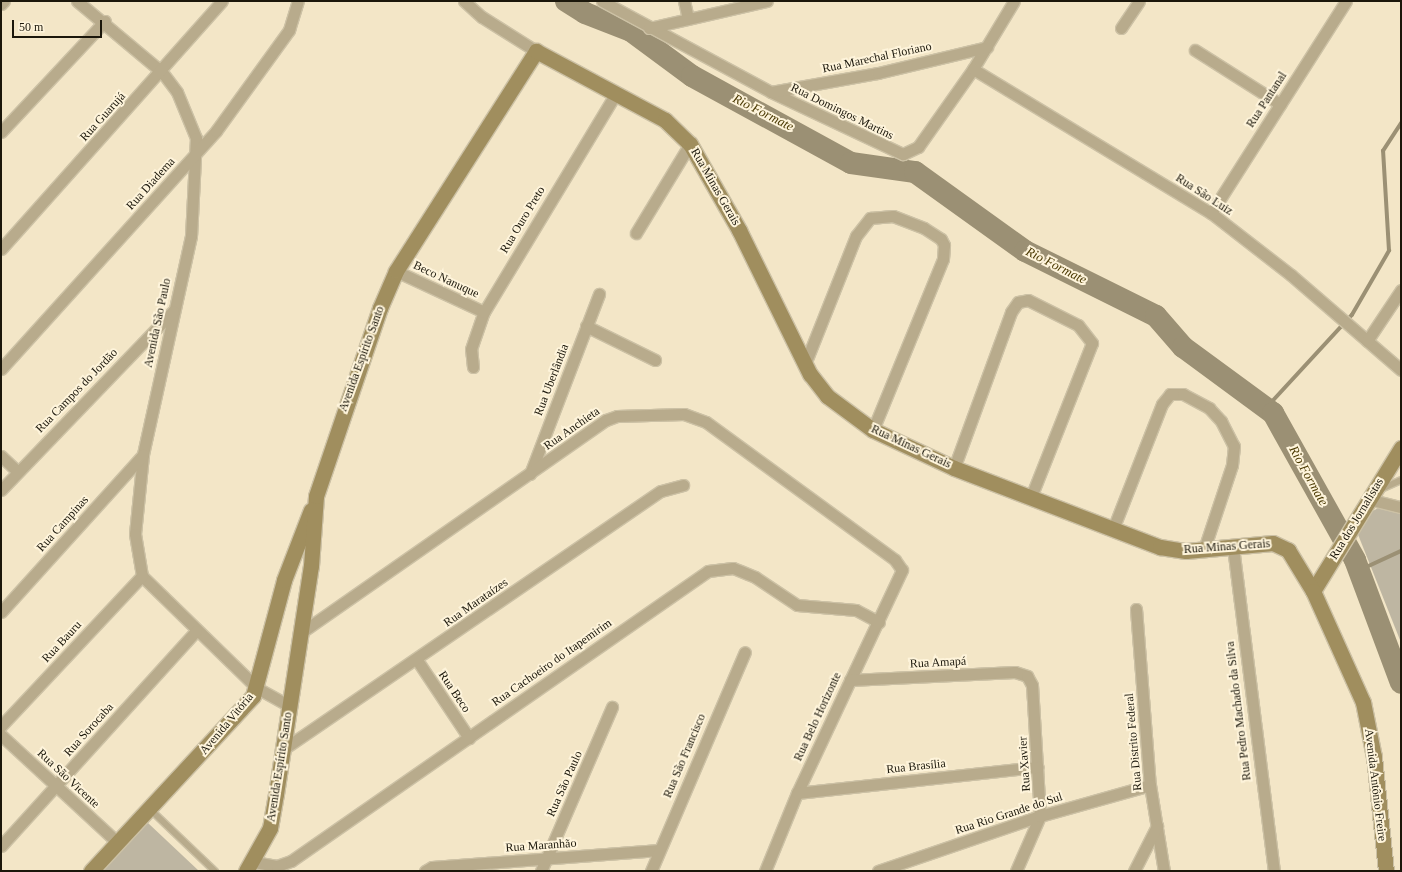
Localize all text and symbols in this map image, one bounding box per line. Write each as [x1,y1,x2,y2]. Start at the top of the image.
scale bar [14,12,104,38]
text: 50 m [19,20,43,34]
street label: Rua Marechal Floriano [821,39,933,77]
street label: Rua Pantanal [1244,69,1290,131]
street label: Rua Domingos Martins [788,81,896,143]
street label: Rua Guarujá [77,90,129,144]
water label: Rio Formate [730,91,796,135]
street label: Rua Minas Gerais [687,146,743,228]
street label: Rua Diadema [124,155,178,213]
street label: Rua São Luiz [1173,171,1235,219]
street label: Rua Ouro Preto [497,184,549,256]
water label: Rio Formate [1023,244,1089,288]
street label: Beco Nanuque [411,258,481,302]
street label: Avenida São Paulo [141,277,175,369]
street label: Avenida Espírito Santo [336,304,388,414]
street label: Rua Uberlândia [532,342,572,418]
street label: Rua Campos do Jordão [33,346,121,436]
street label: Rua Anchieta [541,404,603,454]
street label: Rua Minas Gerais [869,422,953,472]
water label: Rio Formate [1285,443,1331,509]
street label: Rua dos Jornalistas [1327,476,1387,562]
street label: Rua Campinas [34,493,92,555]
street label: Rua Minas Gerais [1183,537,1271,557]
street label: Rua Marataízes [441,576,511,630]
street label: Rua Cachoeiro do Itapemirim [489,616,615,710]
street label: Rua Bauru [39,618,85,666]
street label: Rua Pedro Machado da Silva [1223,641,1255,781]
street label: Rua Amapá [909,654,967,672]
street label: Rua Beco [435,668,473,716]
street label: Rua Belo Horizonte [791,670,845,764]
street label: Avenida Vitória [197,690,257,758]
street label: Rua Distrito Federal [1123,693,1145,791]
street label: Rua Sorocaba [61,700,117,760]
street label: Avenida Espírito Santo [264,711,296,823]
street label: Rua São Francisco [661,712,709,800]
street label: Avenida Antônio Freire [1361,728,1389,842]
street label: Rua Xavier [1016,736,1034,792]
street label: Rua São Vicente [34,746,102,812]
street label: Rua São Paulo [544,749,586,819]
street label: Rua Brasília [886,757,946,777]
street label: Rua Rio Grande do Sul [954,790,1064,838]
street label: Rua Maranhão [505,836,577,856]

